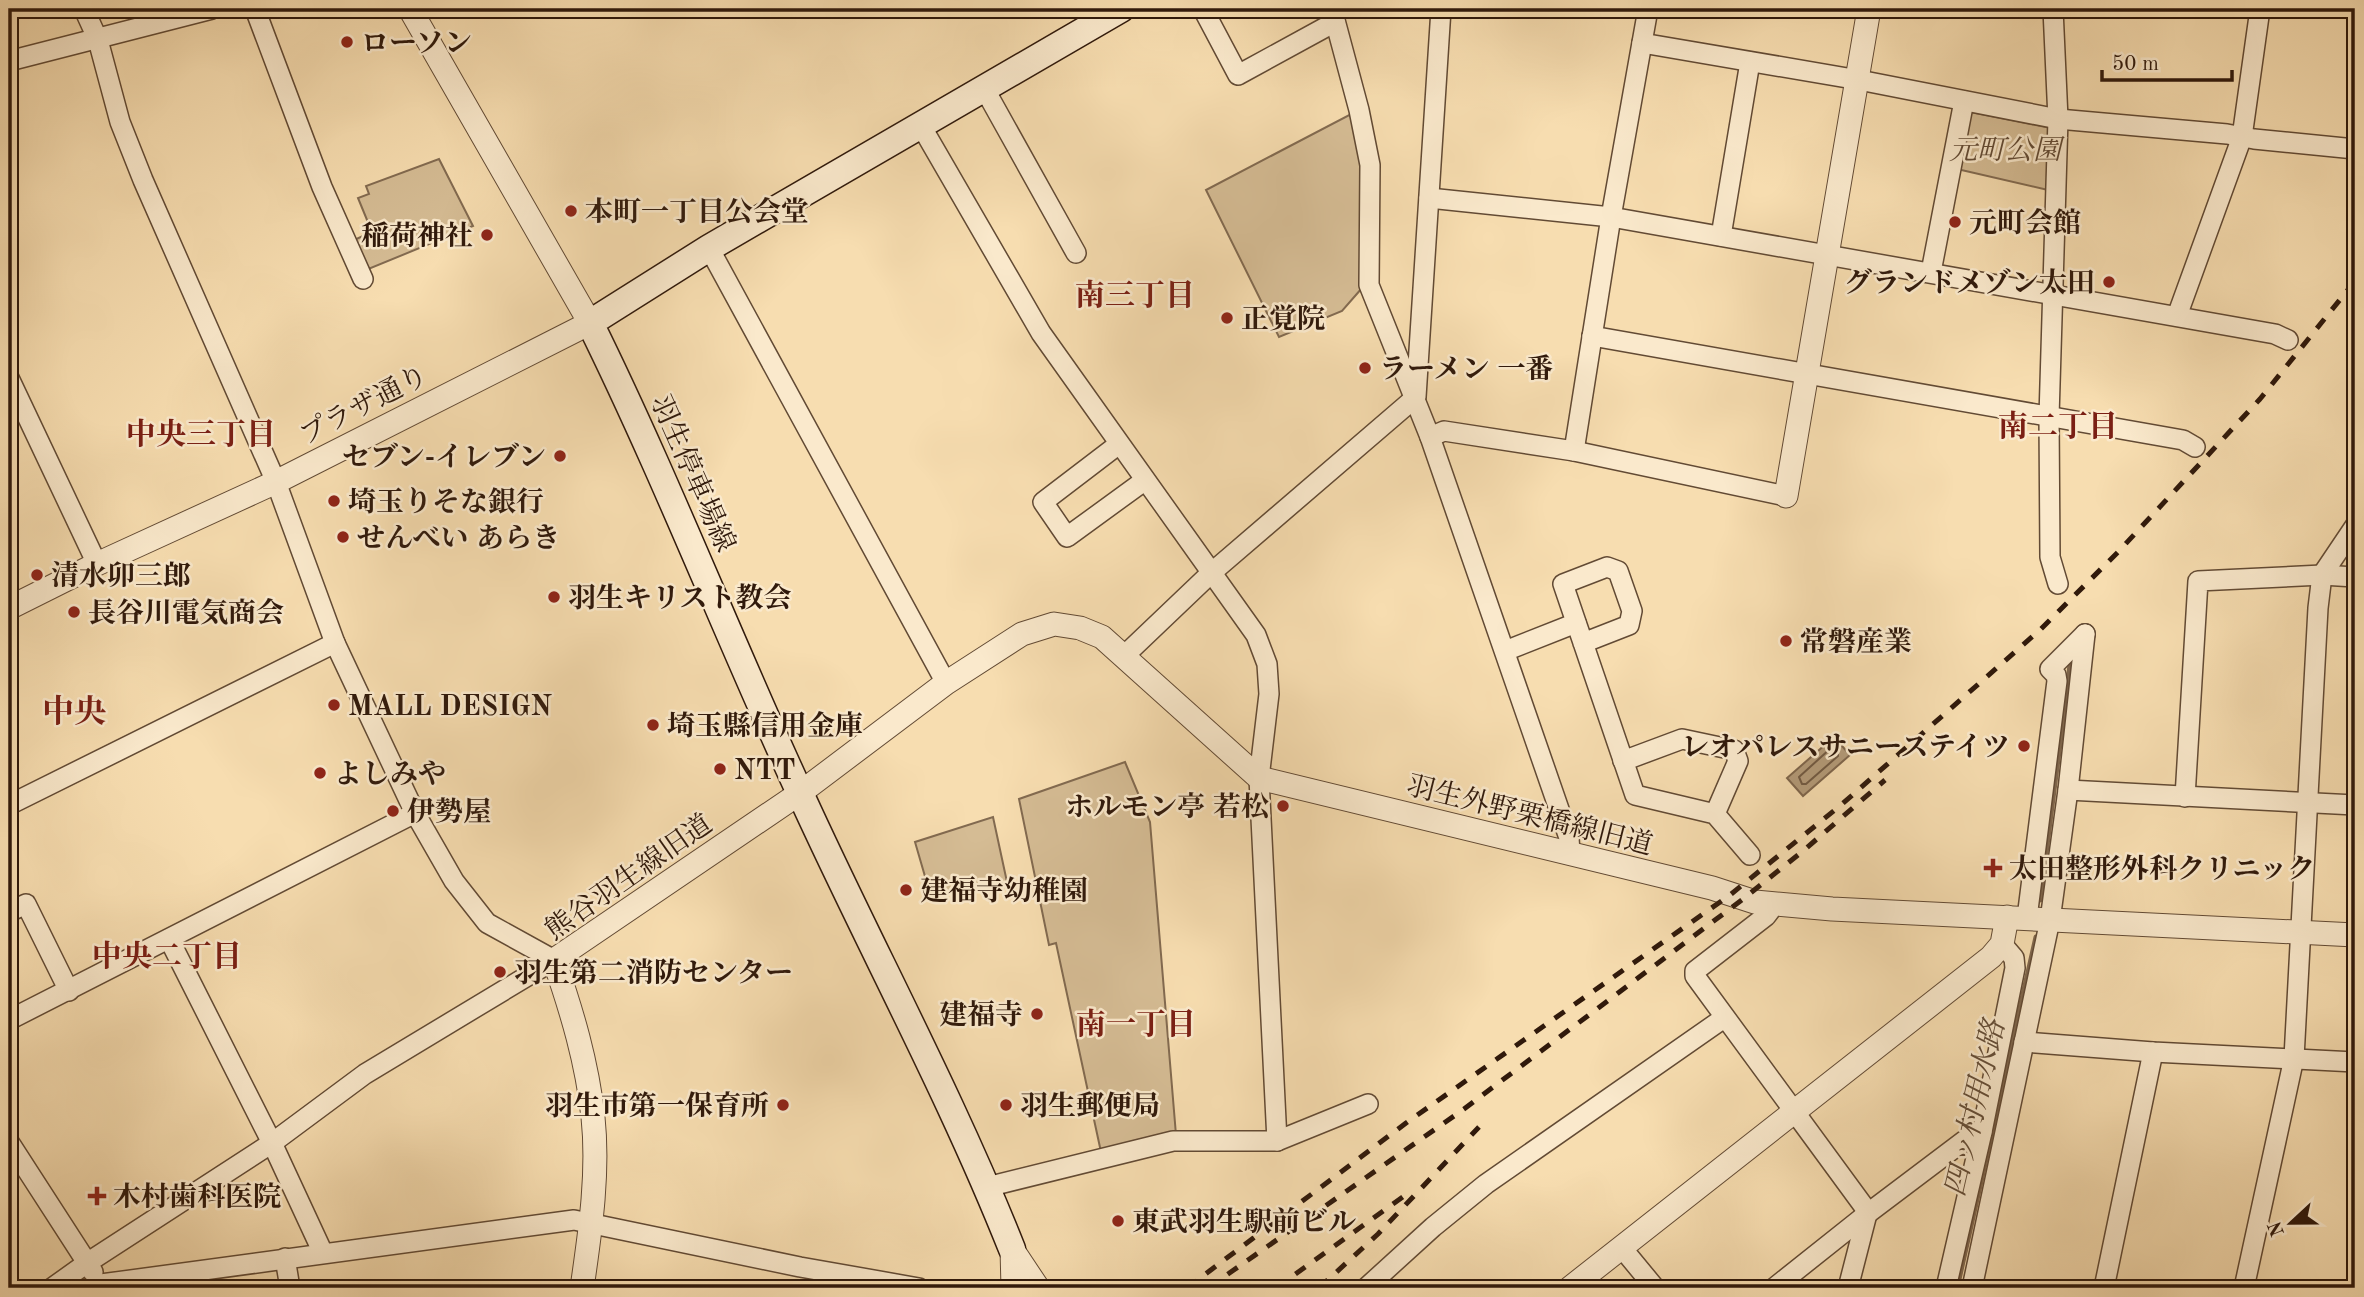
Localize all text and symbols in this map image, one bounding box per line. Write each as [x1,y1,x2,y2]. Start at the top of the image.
place label: ローソン [361,31,472,59]
marker: ローソン [339,34,355,50]
scale bar [2102,38,2231,82]
text: 50 m [2112,54,2159,75]
park label: 元町公園 [1949,135,2065,166]
place label: 本町一丁目公会堂 [585,196,809,228]
marker: 本町一丁目公会堂 [563,203,579,219]
place label: 元町会館 [1969,207,2081,239]
marker: 元町会館 [1947,214,1963,230]
place label: 稲荷神社 [361,221,473,252]
marker: 稲荷神社 [479,227,495,243]
place label: グランドメゾン太田 [1844,268,2095,299]
marker: グランドメゾン太田 [2101,274,2117,290]
district label: 南三丁目 [1075,279,1195,312]
place label: 正覚院 [1241,304,1325,335]
marker: 正覚院 [1219,310,1235,326]
place label: ラーメン 一番 [1379,354,1553,385]
street label: プラザ通り [294,360,433,451]
marker: ラーメン 一番 [1357,360,1373,376]
street label: 羽生停車場線 [644,391,741,557]
district label: 南二丁目 [1998,410,2118,443]
district label: 中央三丁目 [126,418,276,451]
place label: セブン-イレブン [342,442,546,473]
marker: セブン-イレブン [552,448,568,464]
place label: 埼玉りそな銀行 [348,487,544,518]
marker: 埼玉りそな銀行 [326,493,342,509]
place label: せんべい あらき [357,524,560,554]
marker: せんべい あらき [335,529,351,545]
place label: 清水卯三郎 [51,560,191,592]
marker: 清水卯三郎 [29,567,45,583]
place label: 羽生キリスト教会 [568,582,791,614]
marker: 羽生キリスト教会 [546,589,562,605]
place label: 長谷川電気商会 [88,597,284,629]
marker: 長谷川電気商会 [66,604,82,620]
place label: 常磐産業 [1800,627,1912,658]
marker: 常磐産業 [1778,633,1794,649]
district label: 中央 [42,694,106,730]
place label: MALL DESIGN [348,694,553,722]
marker: MALL DESIGN [326,697,342,713]
place label: 埼玉縣信用金庫 [667,710,863,742]
marker: 埼玉縣信用金庫 [645,717,661,733]
place label: レオパレスサニーステイツ [1681,733,2010,763]
marker: レオパレスサニーステイツ [2016,738,2032,754]
place label: NTT [734,758,796,786]
place label: よしみや [334,760,446,790]
marker: NTT [712,761,728,777]
marker: よしみや [312,765,328,781]
street label: 羽生外野栗橋線旧道 [1404,770,1656,861]
place label: ホルモン亭 若松 [1065,792,1269,823]
place label: 伊勢屋 [407,797,491,828]
marker: ホルモン亭 若松 [1275,798,1291,814]
marker: 伊勢屋 [385,803,401,819]
street label: 熊谷羽生線旧道 [540,808,718,946]
place label: 太田整形外科クリニック [2009,854,2315,885]
marker: 太田整形外科クリニック [1983,858,2003,878]
place label: 建福寺幼稚園 [920,876,1088,907]
marker: 建福寺幼稚園 [898,882,914,898]
district label: 中央二丁目 [92,940,242,973]
place label: 羽生第二消防センター [514,958,793,989]
marker: 羽生第二消防センター [492,964,508,980]
place label: 建福寺 [939,1000,1023,1031]
marker: 建福寺 [1029,1006,1045,1022]
district label: 南一丁目 [1076,1008,1196,1041]
water label: 四ッ村用水路 [1938,1015,2011,1200]
place label: 羽生市第一保育所 [545,1091,769,1122]
place label: 羽生郵便局 [1020,1091,1160,1122]
marker: 羽生市第一保育所 [775,1097,791,1113]
marker: 羽生郵便局 [998,1097,1014,1113]
place label: 木村歯科医院 [113,1182,281,1213]
marker: 木村歯科医院 [87,1186,107,1206]
north arrow [2256,1188,2326,1258]
place label: 東武羽生駅前ビル [1132,1206,1356,1238]
marker: 東武羽生駅前ビル [1110,1213,1126,1229]
text: N [2266,1218,2289,1239]

